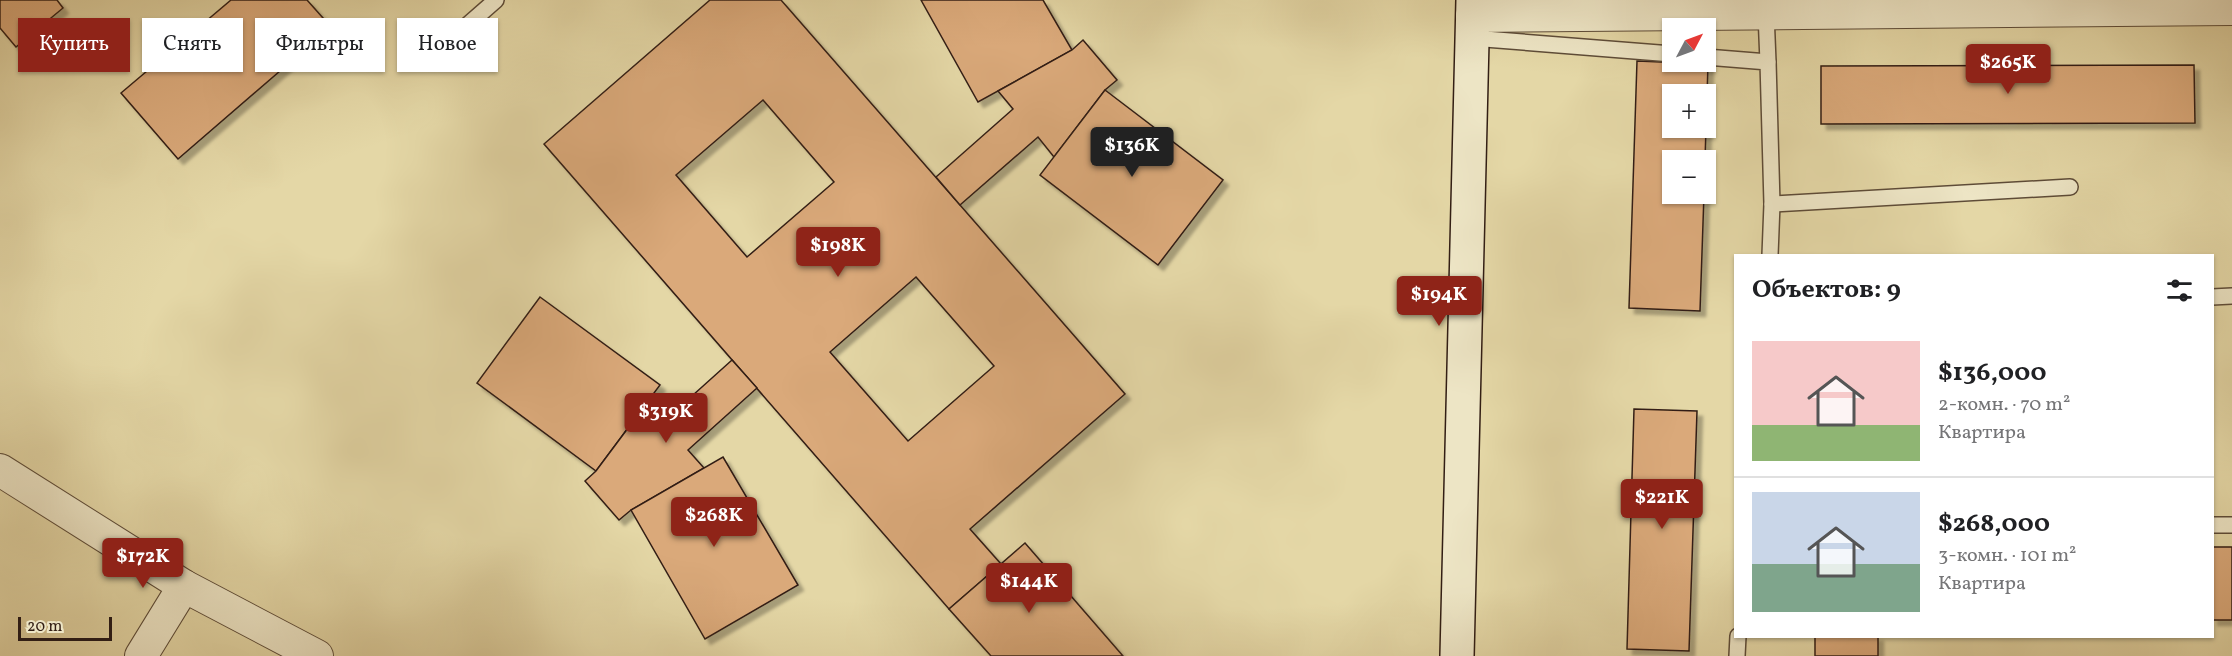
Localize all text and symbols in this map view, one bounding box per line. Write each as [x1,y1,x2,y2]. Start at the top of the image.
chip: Купить [18,18,130,72]
chip: Снять [142,18,243,72]
chip: Фильтры [255,18,385,72]
chip: Новое [397,18,498,72]
north arrow [1662,18,1716,72]
map controls [1662,18,1716,204]
pin: $265K [1966,44,2050,95]
text: $265K [1980,49,2036,77]
button: + [1662,84,1716,138]
pin: $136K [1090,127,1174,178]
text: $136K [1105,132,1159,160]
button: − [1662,150,1716,204]
pin: $198K [796,227,880,278]
text: $198K [810,232,866,260]
text: Объектов: 9 [1752,272,1901,308]
icon: filters [2163,274,2196,307]
pin: $194K [1397,276,1481,327]
text: $194K [1411,281,1467,309]
text: $136,000 [1938,355,2047,391]
icon: home [1800,365,1872,437]
text: 2-комн. · 70 m² [1938,391,2070,419]
pin: $319K [624,393,708,444]
text: $319K [639,398,693,426]
text: Квартира [1938,419,2026,447]
pin: $221K [1620,479,1704,530]
text: $221K [1635,484,1689,512]
pin: $268K [672,497,756,548]
text: $268K [685,502,743,530]
text: $268,000 [1938,506,2050,542]
icon: home [1800,516,1872,588]
pin: $172K [101,538,185,589]
text: 3-комн. · 101 m² [1938,542,2077,570]
text: $172K [116,543,170,571]
pin: $144K [987,563,1071,614]
text: $144K [1000,568,1058,596]
text: Квартира [1938,570,2026,598]
scale bar [18,614,112,642]
text: 20 m [27,616,62,638]

